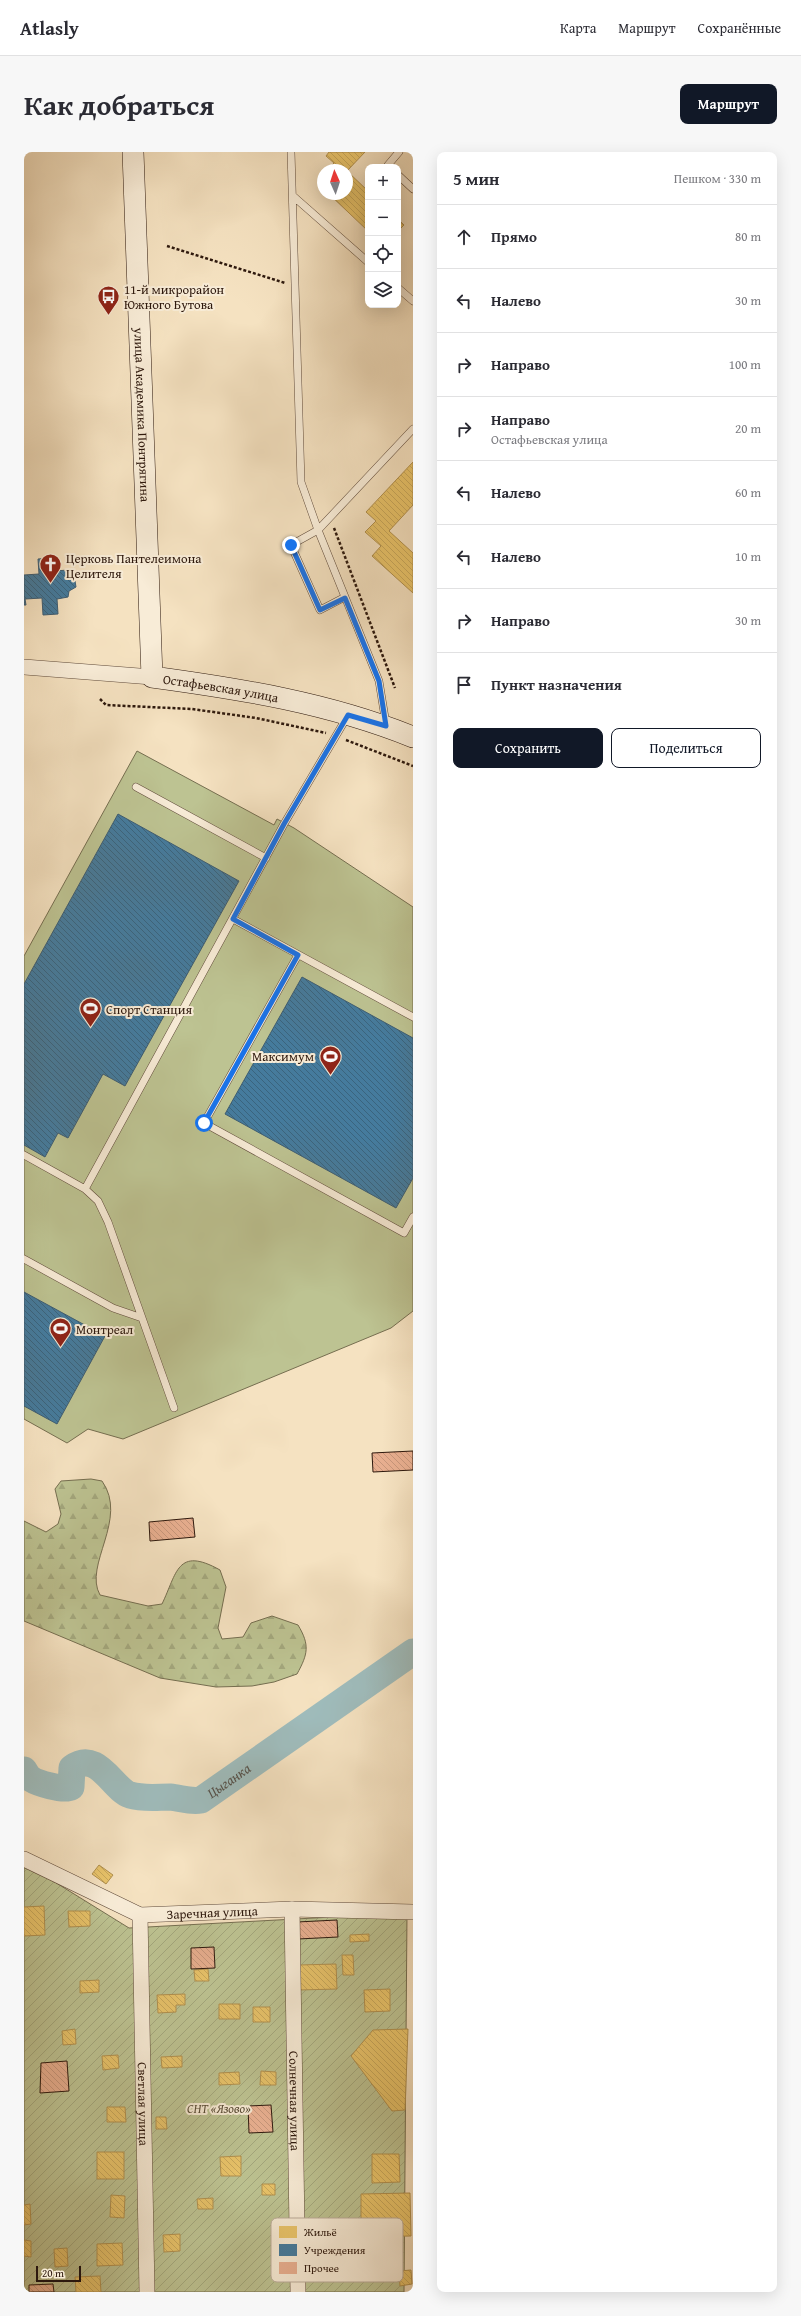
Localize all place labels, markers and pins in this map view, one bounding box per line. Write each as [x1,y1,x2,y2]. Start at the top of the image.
place label: 11-й микрорайон Южного Бутова [124,280,225,314]
bus stop icon: 11-й микрорайон Южного Бутова [95,283,121,316]
place label: Церковь Пантелеимона Целителя [66,549,202,583]
church icon: Церковь Пантелеимона Целителя [37,552,63,585]
sports icon: Спорт Станция [77,996,103,1029]
place label: Спорт Станция [106,1000,192,1019]
sports icon: Максимум [317,1043,343,1076]
place label: Максимум [252,1047,314,1066]
sports icon: Монтреал [48,1316,74,1349]
place label: Монтреал [76,1320,133,1339]

